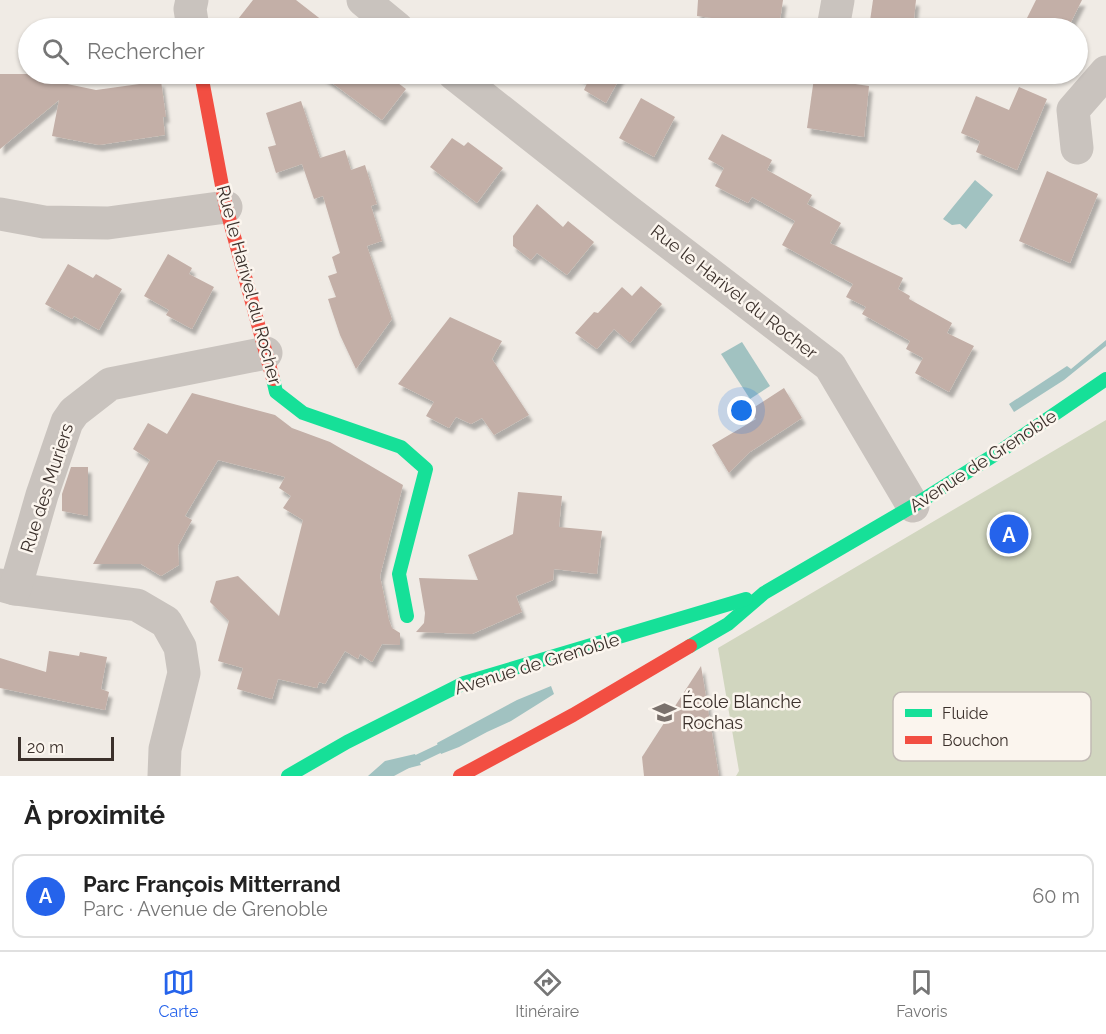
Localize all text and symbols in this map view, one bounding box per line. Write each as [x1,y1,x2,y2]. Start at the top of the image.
search box [18,18,1088,84]
icon: search [39,35,72,68]
text: Rechercher [87,38,205,64]
street label: Rue le Harivel du Rocher [213,183,286,387]
street label: Rue le Harivel du Rocher [647,220,822,364]
your location [727,396,756,425]
street label: Avenue de Grenoble [905,405,1061,516]
street label: Rue des Muriers [16,420,77,555]
pin: A [990,512,1028,556]
street label: Avenue de Grenoble [452,628,622,699]
place label: École Blanche Rochas [682,690,802,733]
legend [893,692,1091,761]
school or university icon: École Blanche Rochas [651,699,677,725]
text: Fluide [942,704,988,723]
text: Bouchon [942,731,1009,750]
scale bar [18,734,114,762]
text: 20 m [27,738,64,757]
text: À proximité [24,800,165,830]
text: Parc François Mitterrand [83,871,341,897]
text: A [39,884,52,908]
text: 60 m [1032,884,1080,908]
text: Parc · Avenue de Grenoble [83,897,328,921]
tab: Carte [158,966,198,1021]
tab: Itinéraire [515,966,579,1021]
tab: Favoris [896,966,948,1021]

